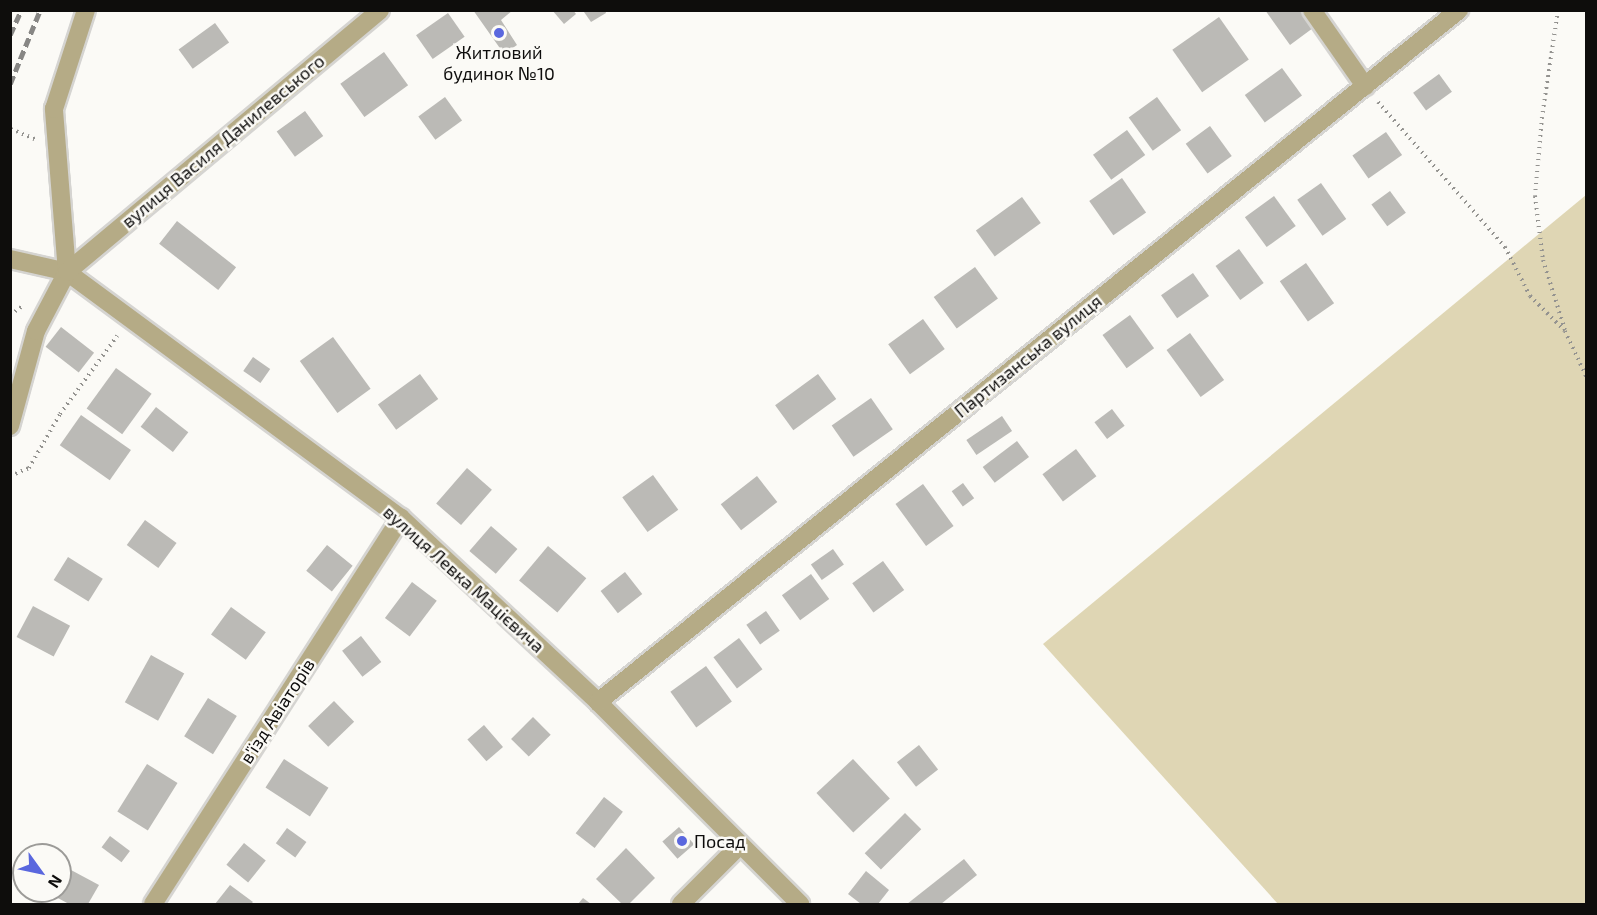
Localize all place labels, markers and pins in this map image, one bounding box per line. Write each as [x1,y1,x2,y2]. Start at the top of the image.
marker: Житловий будинок №10 [492,26,506,40]
place label: Житловий будинок №10 [443,42,555,84]
place label: Посад [694,830,746,852]
marker: Посад [675,834,689,848]

